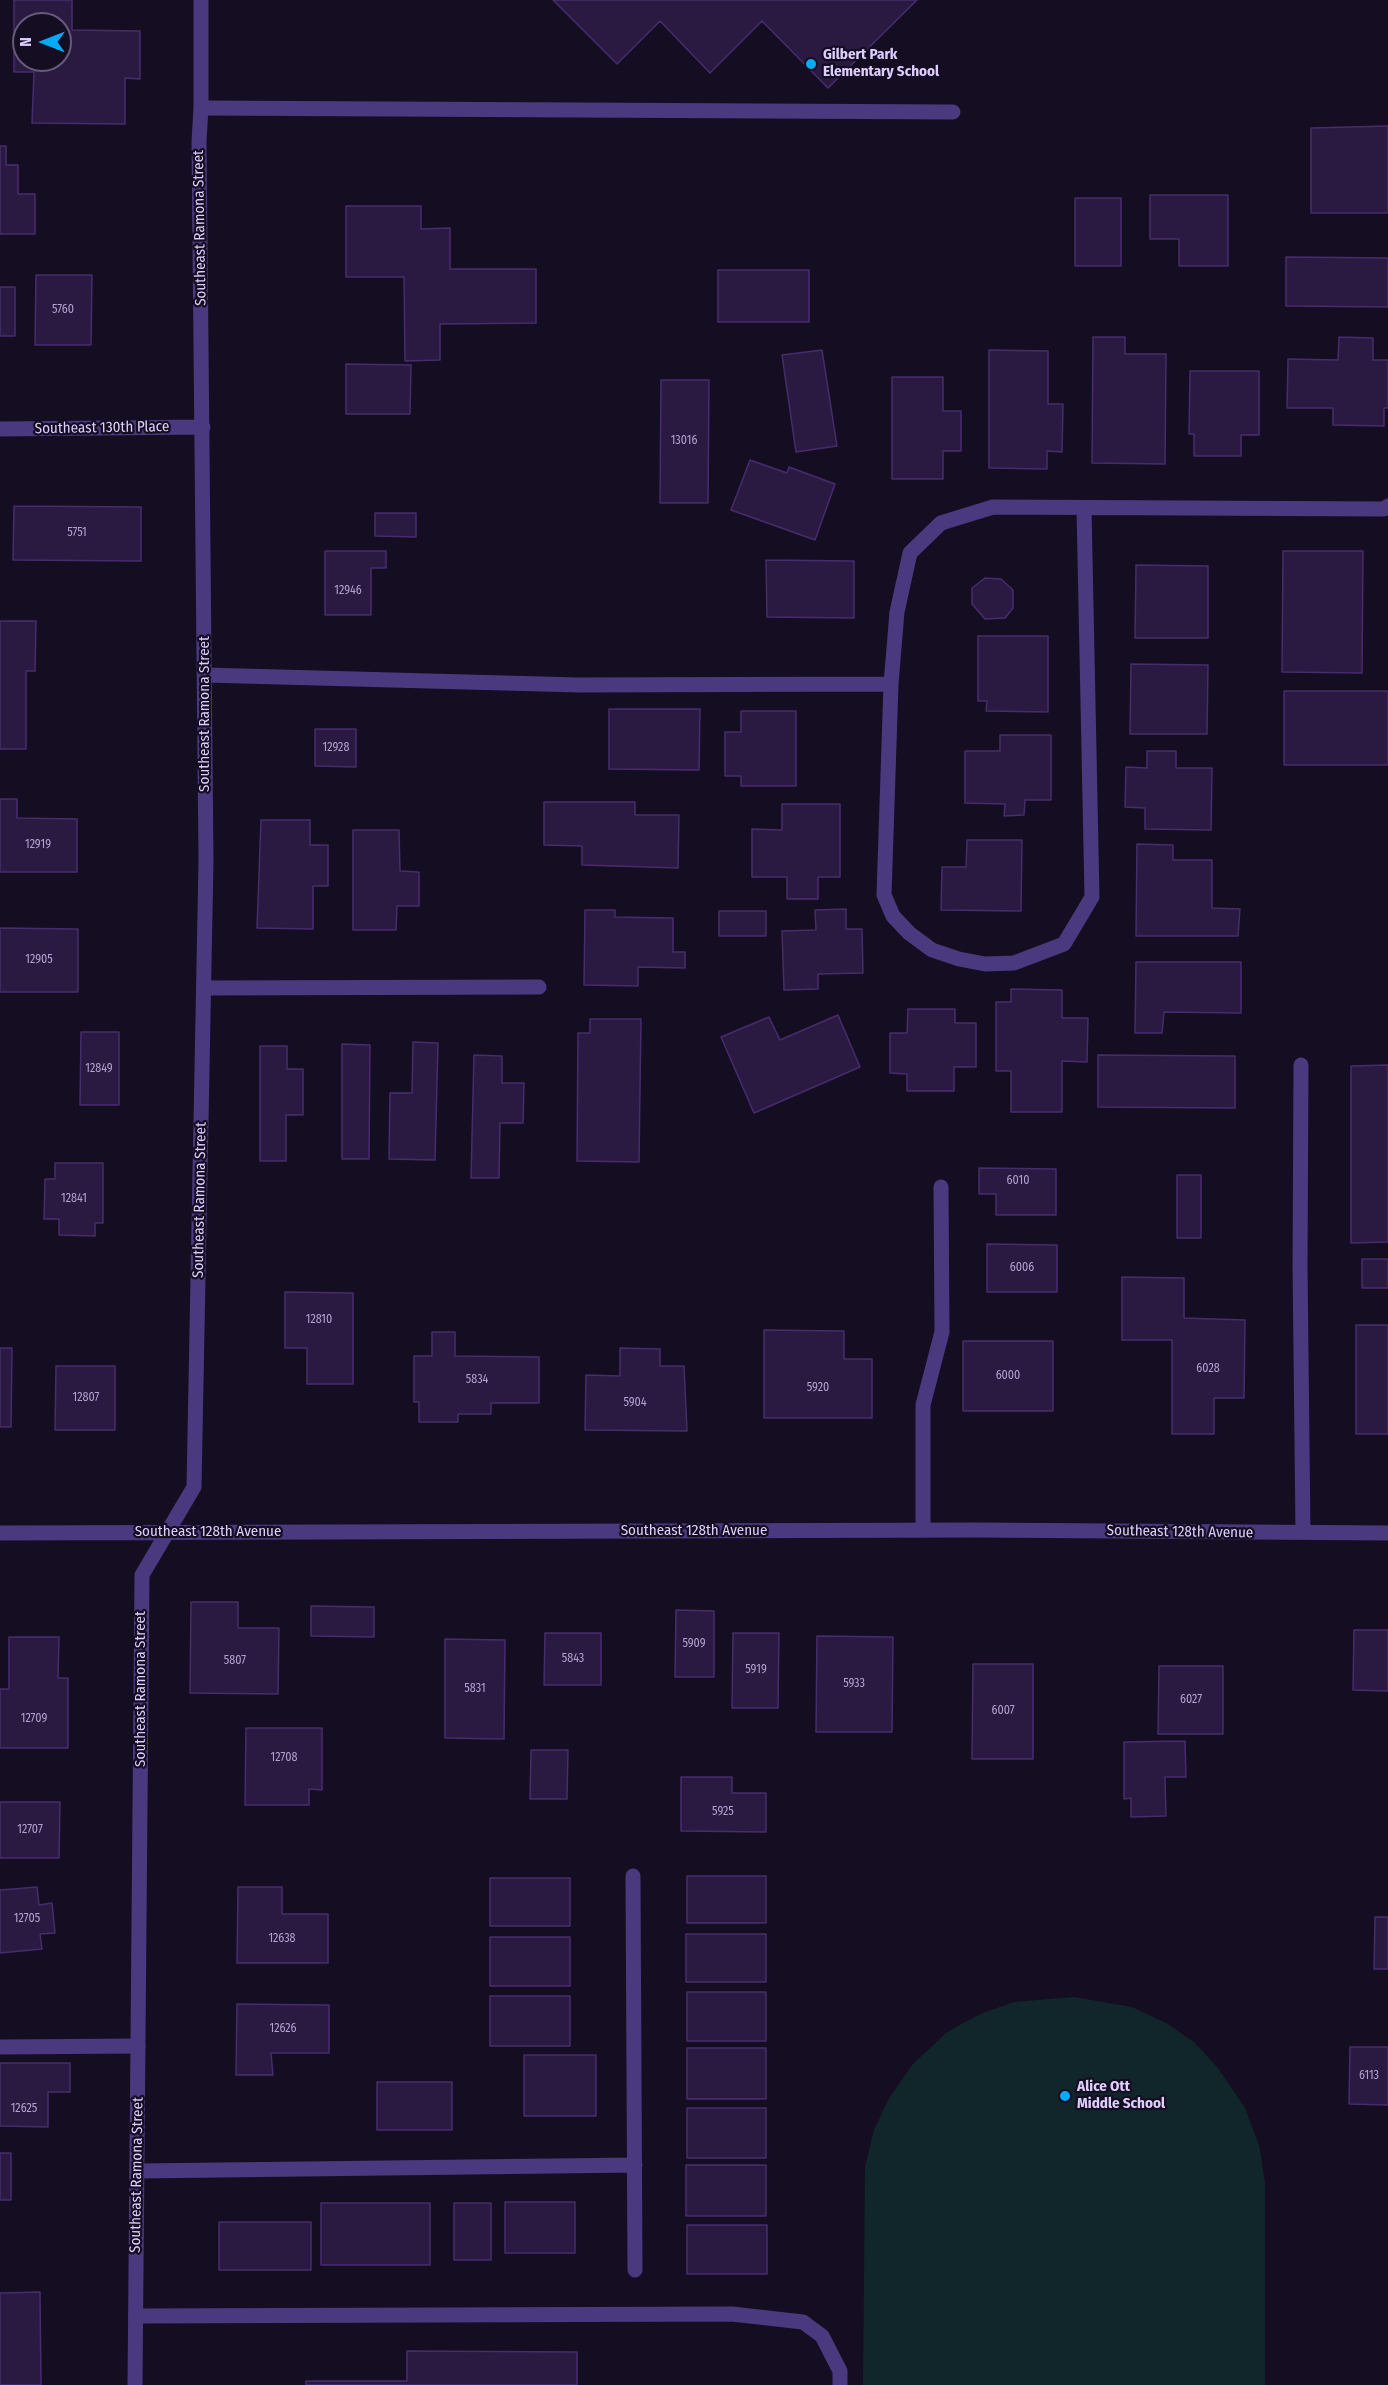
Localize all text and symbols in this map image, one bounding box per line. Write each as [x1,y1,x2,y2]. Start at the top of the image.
north arrow [12,12,72,72]
text: N [16,37,35,47]
place label: Gilbert Park Elementary School [823,46,939,81]
marker: Gilbert Park Elementary School [804,57,818,71]
street label: Southeast Ramona Street [190,150,210,306]
house number: 5760 [52,303,74,317]
street label: Southeast 130th Place [35,418,169,438]
house number: 13016 [671,434,697,448]
house number: 5751 [67,526,87,540]
house number: 12946 [334,584,362,598]
street label: Southeast Ramona Street [196,636,214,792]
house number: 12928 [323,741,349,755]
house number: 12919 [25,838,51,852]
house number: 12905 [25,953,53,967]
house number: 12849 [85,1062,113,1076]
street label: Southeast Ramona Street [190,1122,210,1278]
house number: 6010 [1007,1174,1029,1188]
house number: 12841 [61,1192,87,1206]
house number: 6006 [1010,1261,1034,1275]
house number: 12810 [306,1313,332,1327]
house number: 6028 [1196,1362,1220,1376]
house number: 6000 [996,1369,1020,1383]
house number: 5834 [466,1373,488,1387]
house number: 5920 [807,1381,829,1395]
house number: 12807 [73,1391,99,1405]
house number: 5904 [623,1396,647,1410]
street label: Southeast 128th Avenue [621,1522,767,1540]
street label: Southeast 128th Avenue [1106,1522,1254,1542]
street label: Southeast 128th Avenue [135,1523,281,1541]
street label: Southeast Ramona Street [132,1611,150,1767]
house number: 5909 [682,1637,706,1651]
house number: 5843 [562,1652,584,1666]
house number: 5807 [224,1654,246,1668]
house number: 5919 [745,1663,767,1677]
house number: 5933 [843,1677,865,1691]
house number: 5831 [464,1682,486,1696]
house number: 6027 [1180,1693,1202,1707]
house number: 6007 [991,1704,1015,1718]
house number: 12709 [21,1712,47,1726]
house number: 12708 [271,1751,297,1765]
house number: 5925 [712,1805,734,1819]
house number: 12707 [17,1823,43,1837]
house number: 12705 [14,1912,40,1926]
house number: 12638 [268,1932,296,1946]
house number: 12626 [269,2022,297,2036]
house number: 6113 [1359,2069,1379,2083]
place label: Alice Ott Middle School [1077,2078,1165,2113]
marker: Alice Ott Middle School [1058,2089,1072,2103]
street label: Southeast Ramona Street [127,2097,147,2253]
house number: 12625 [11,2102,37,2116]

